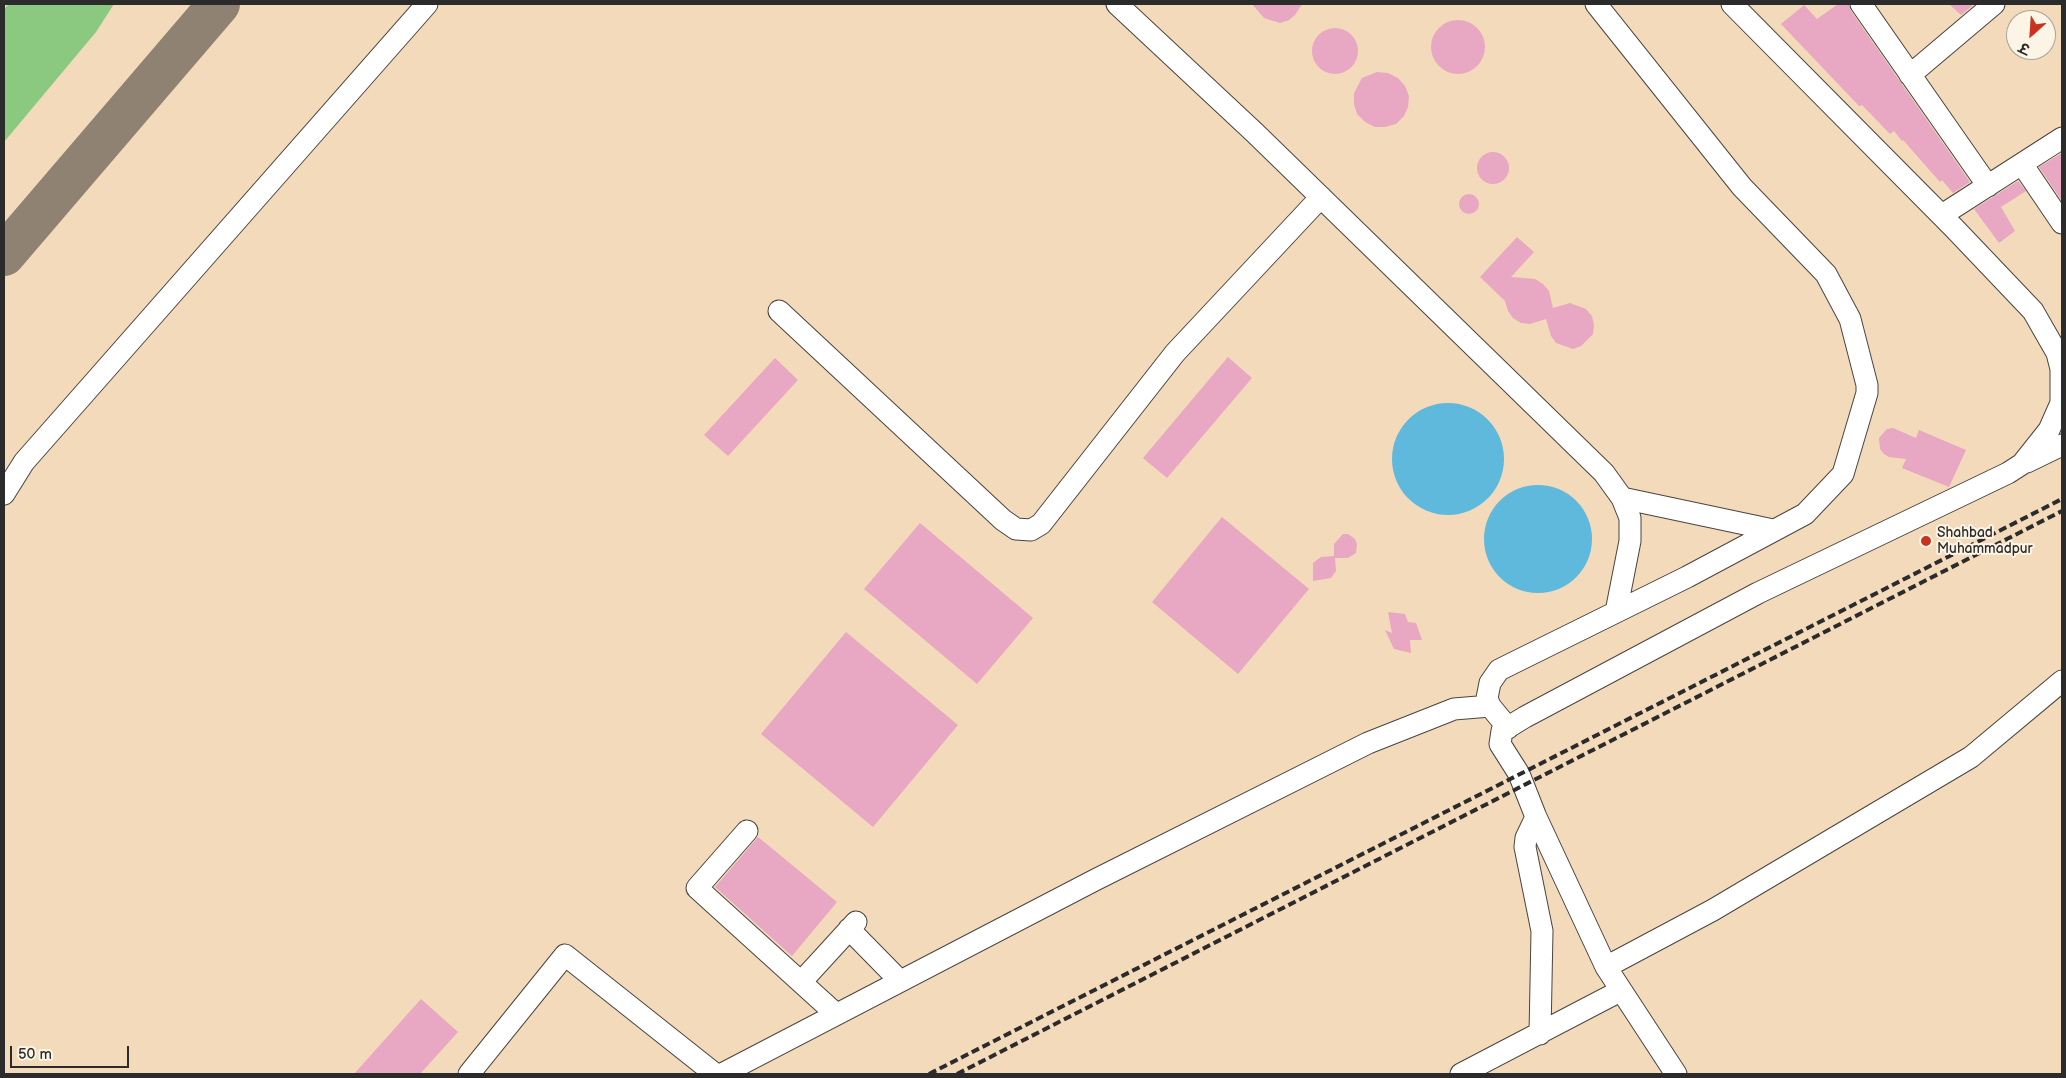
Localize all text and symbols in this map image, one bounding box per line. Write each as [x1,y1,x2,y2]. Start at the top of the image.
north arrow [2006,10,2056,60]
text: उ [2017,38,2033,58]
place label: Shahbad Muhammadpur [1937,525,2032,558]
marker: Shahbad Muhammadpur [1919,534,1933,548]
scale bar [12,1036,131,1068]
text: 50 m [18,1045,52,1064]

